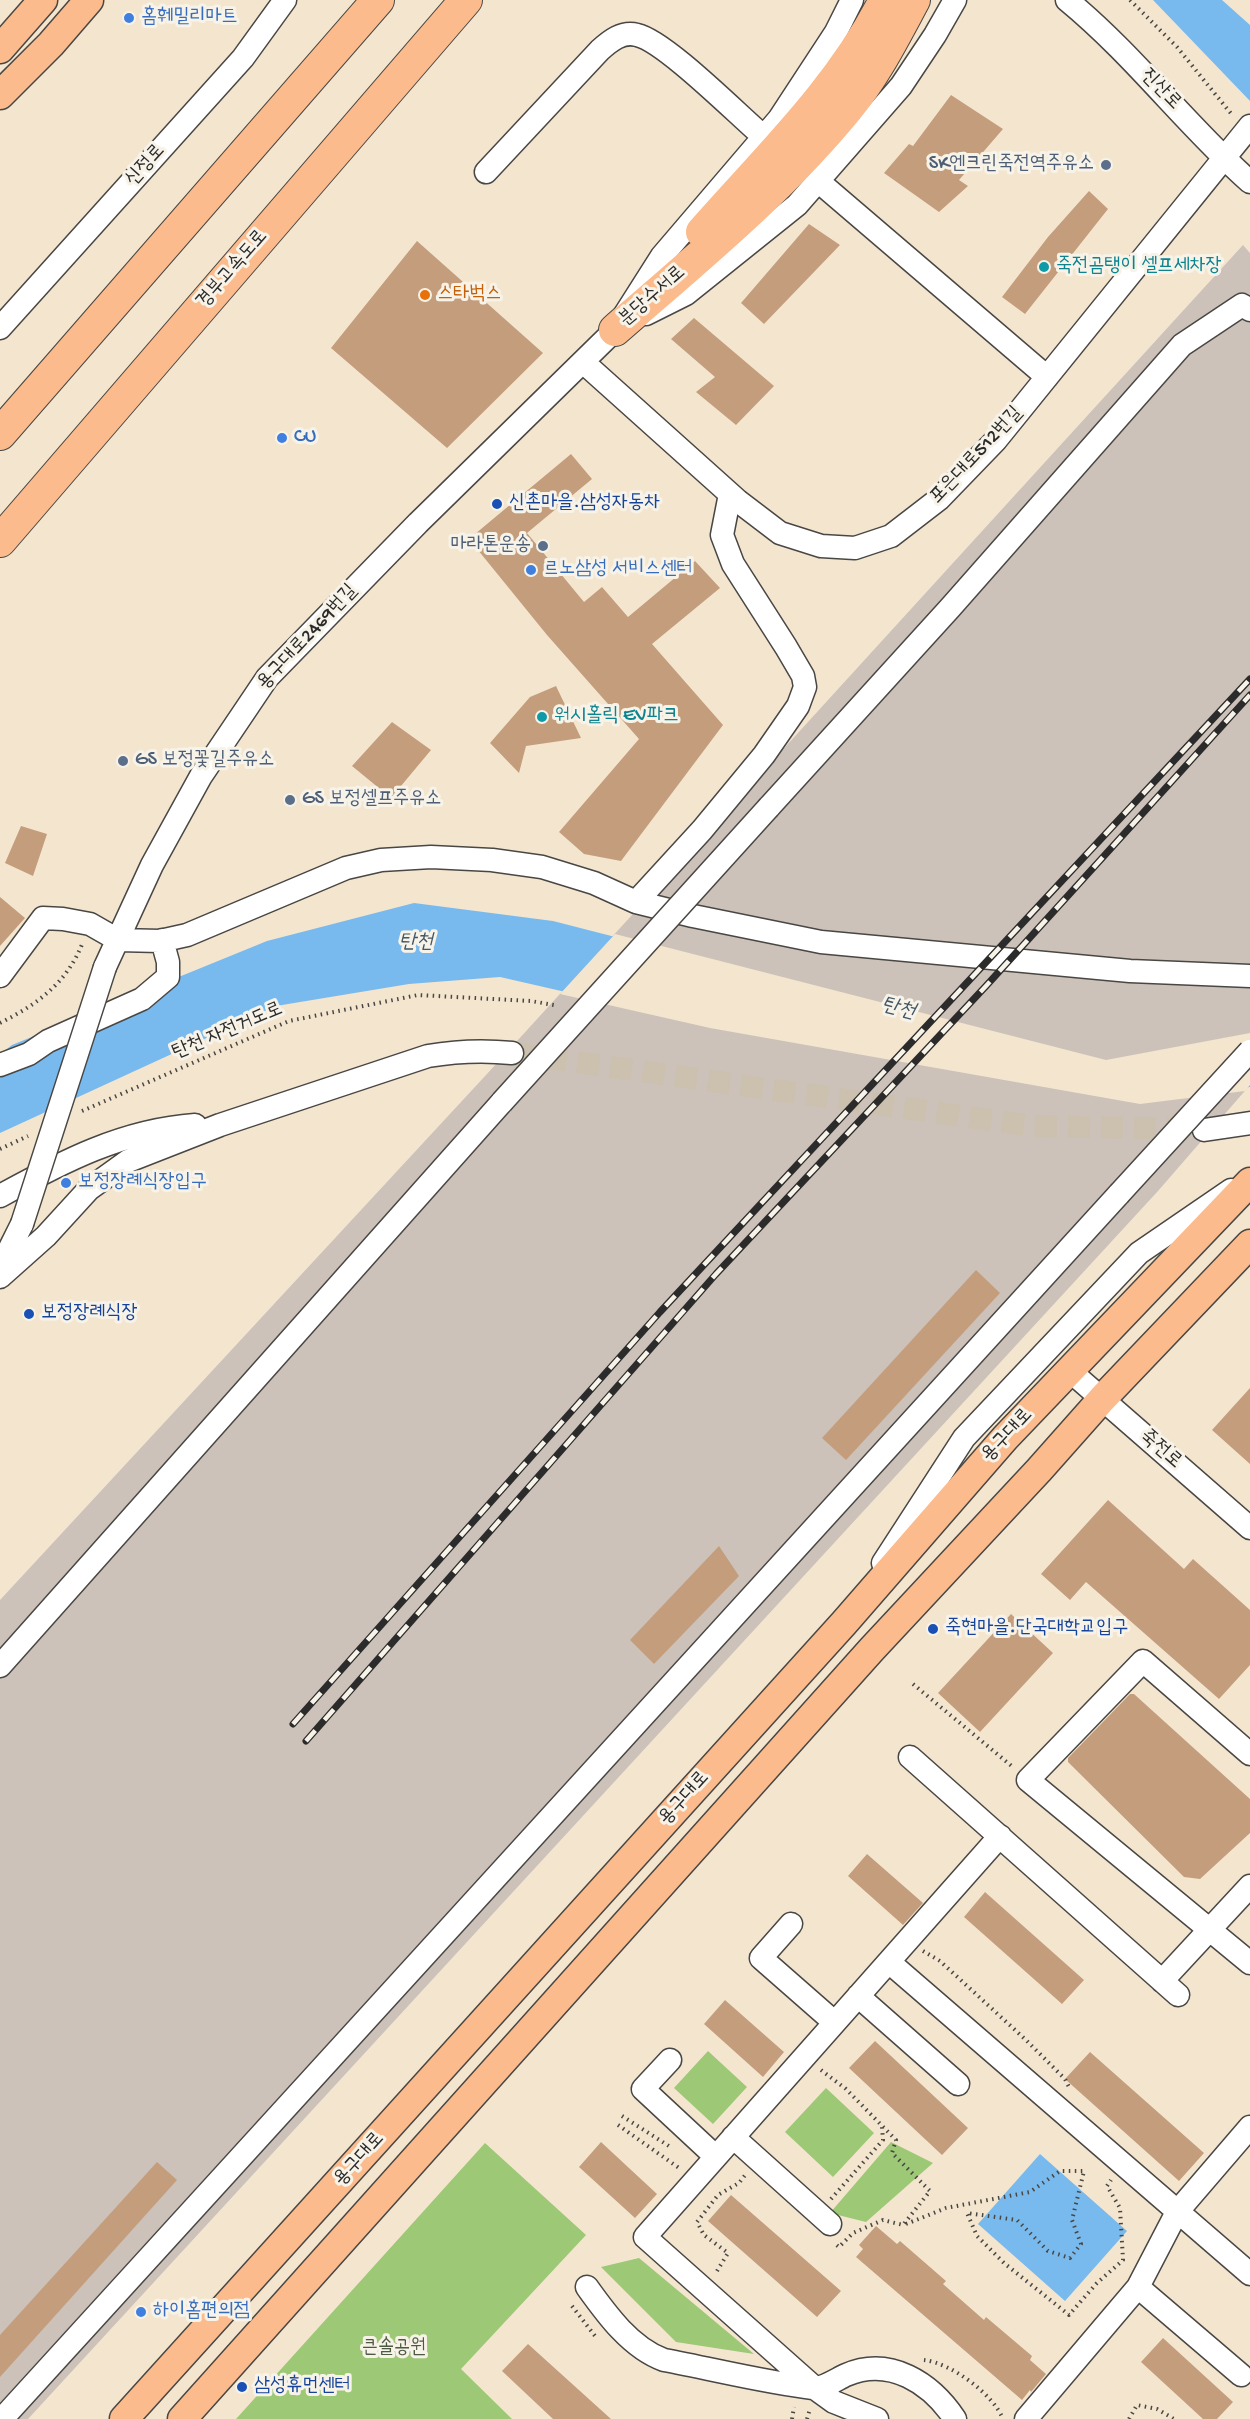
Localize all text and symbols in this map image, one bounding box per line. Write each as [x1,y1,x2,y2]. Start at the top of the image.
place label: 홈훼밀리마트 [141,6,238,30]
marker: 홈훼밀리마트 [122,11,136,25]
street label: 진산로 [1135,64,1185,116]
street label: 신정로 [121,140,171,192]
place label: SK엔크린죽전역주유소 [929,153,1094,177]
marker: SK엔크린죽전역주유소 [1099,158,1113,172]
street label: 경부고속도로 [192,226,274,314]
place label: 죽전곰탱이 셀프세차장 [1056,255,1222,279]
marker: 죽전곰탱이 셀프세차장 [1037,260,1051,274]
street label: 분당수서로 [615,262,691,332]
place label: 스타벅스 [437,283,501,307]
marker: 스타벅스 [418,288,432,302]
street label: 포은대로512번길 [926,402,1028,510]
place label: CU [294,426,316,450]
marker: CU [275,431,289,445]
place label: 신촌마을.삼성자동차 [509,492,660,516]
marker: 신촌마을.삼성자동차 [490,497,504,511]
place label: 마라톤운송 [451,534,531,558]
marker: 마라톤운송 [536,539,550,553]
place label: 르노삼성 서비스센터 [543,558,693,582]
marker: 르노삼성 서비스센터 [524,563,538,577]
street label: 용구대로2469번길 [253,580,363,696]
place label: 워시홀릭 EV파크 [554,705,679,729]
marker: 워시홀릭 EV파크 [535,710,549,724]
place label: GS 보정꽃길주유소 [135,749,274,773]
marker: GS 보정꽃길주유소 [116,754,130,768]
place label: GS 보정셀프주유소 [302,788,441,812]
marker: GS 보정셀프주유소 [283,793,297,807]
water label: 탄천 [399,931,433,957]
water label: 탄천 [879,994,917,1026]
street label: 탄천 자전거도로 [169,998,287,1066]
place label: 보정장례식장입구 [78,1171,207,1195]
marker: 보정장례식장입구 [59,1176,73,1190]
place label: 보정장례식장 [41,1302,138,1326]
marker: 보정장례식장 [22,1307,36,1321]
street label: 용구대로 [977,1404,1039,1468]
street label: 죽전로 [1134,1425,1186,1475]
place label: 죽현마을.단국대학교입구 [945,1617,1128,1641]
marker: 죽현마을.단국대학교입구 [926,1622,940,1636]
street label: 용구대로 [655,1767,715,1831]
street label: 용구대로 [330,2128,390,2192]
place label: 하이홈편의점 [153,2300,250,2324]
marker: 하이홈편의점 [134,2305,148,2319]
park label: 큰솔공원 [362,2337,426,2361]
place label: 삼성휴먼센터 [254,2375,351,2399]
marker: 삼성휴먼센터 [235,2380,249,2394]

